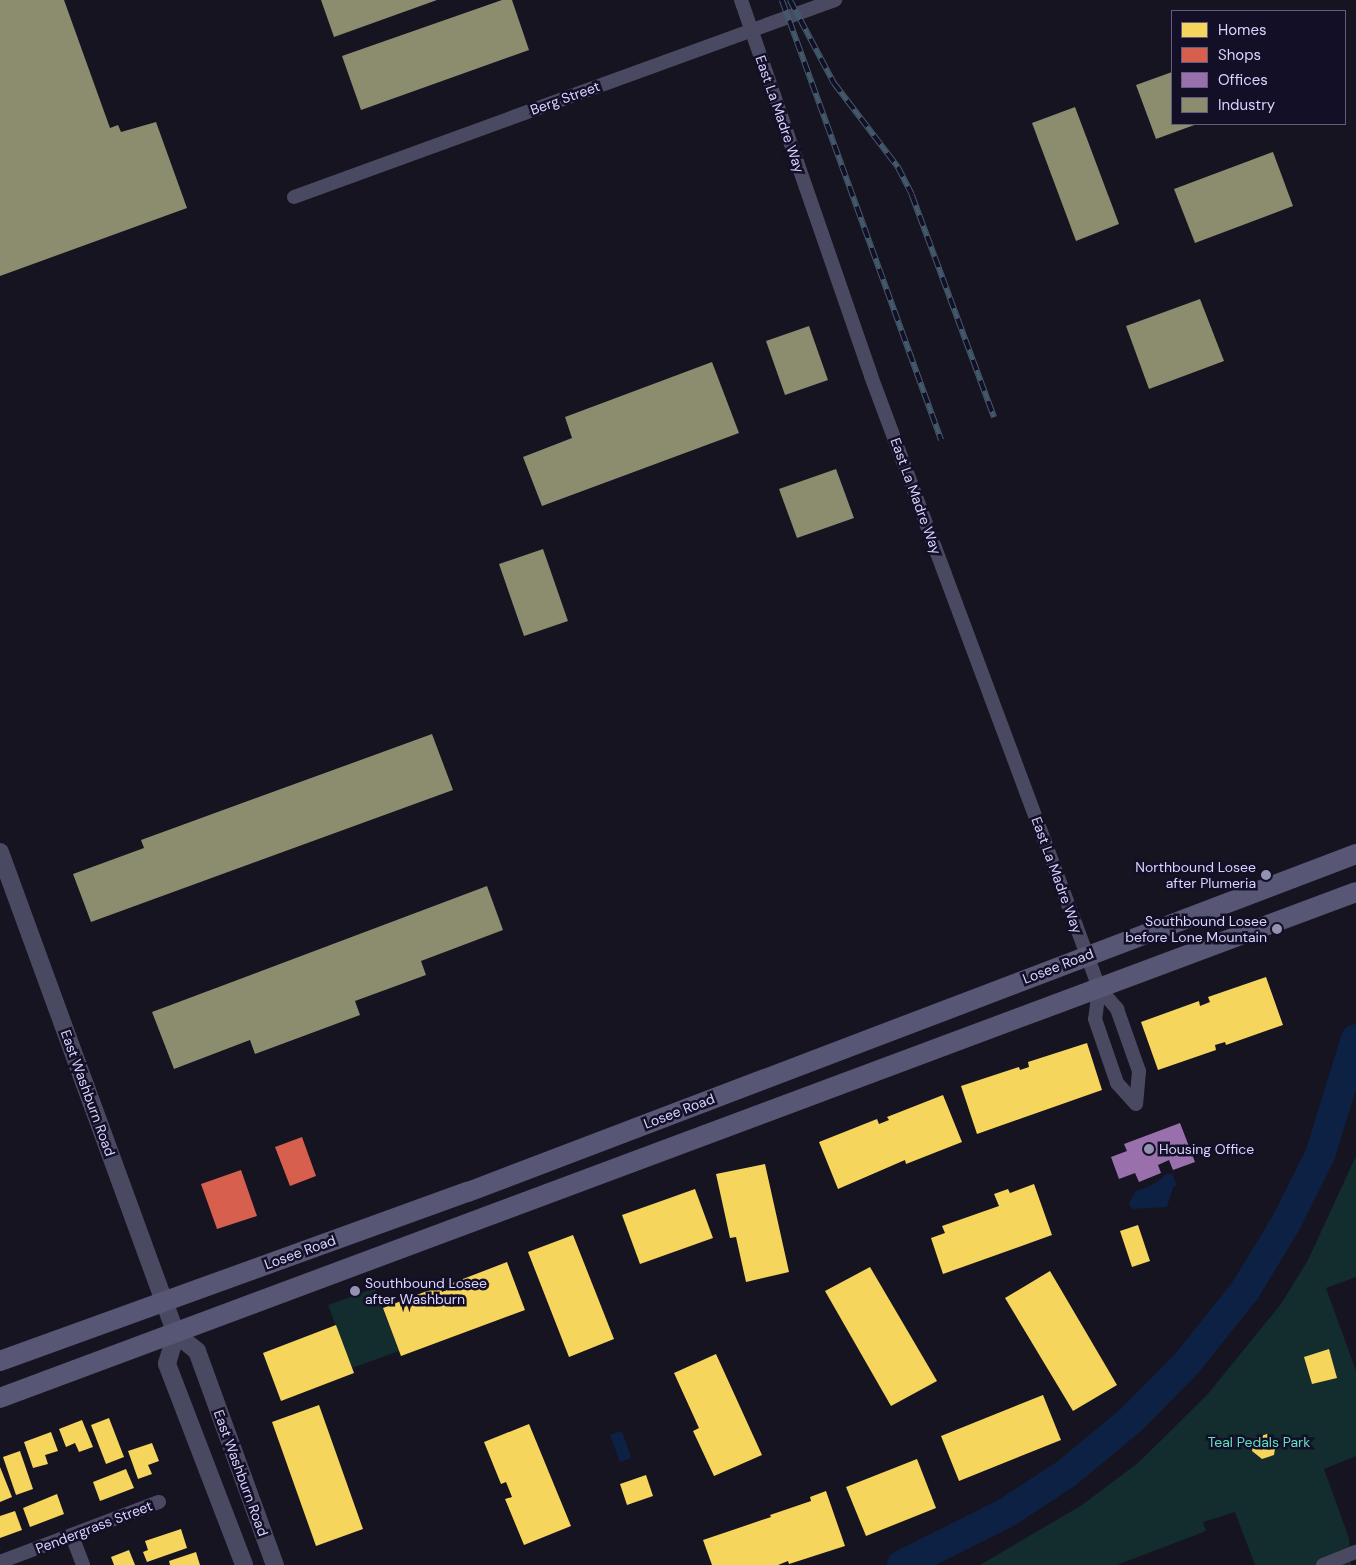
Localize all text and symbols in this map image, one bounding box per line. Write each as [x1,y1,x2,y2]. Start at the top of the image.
legend [1171,10,1346,125]
text: Homes [1218,20,1267,40]
text: Shops [1218,45,1261,65]
street label: East La Madre Way [752,53,808,175]
text: Offices [1218,70,1268,90]
street label: Berg Street [528,78,602,118]
text: Industry [1218,95,1275,115]
street label: East La Madre Way [887,435,945,557]
street label: East La Madre Way [1028,814,1086,936]
place label: Northbound Losee after Plumeria [1135,859,1256,892]
marker: Northbound Losee after Plumeria [1260,869,1272,881]
place label: Southbound Losee before Lone Mountain [1125,913,1267,946]
marker: Southbound Losee before Lone Mountain [1271,923,1283,935]
street label: Losee Road [1020,945,1096,987]
street label: East Washburn Road [57,1027,119,1159]
street label: Losee Road [641,1090,717,1132]
place label: Housing Office [1159,1141,1254,1157]
marker: Housing Office [1143,1143,1155,1155]
street label: Losee Road [262,1231,338,1273]
place label: Southbound Losee after Washburn [365,1275,487,1308]
marker: Southbound Losee after Washburn [349,1285,361,1297]
street label: East Washburn Road [210,1407,272,1539]
park label: Teal Pedals Park [1208,1434,1310,1450]
street label: Pendergrass Street [33,1497,155,1557]

